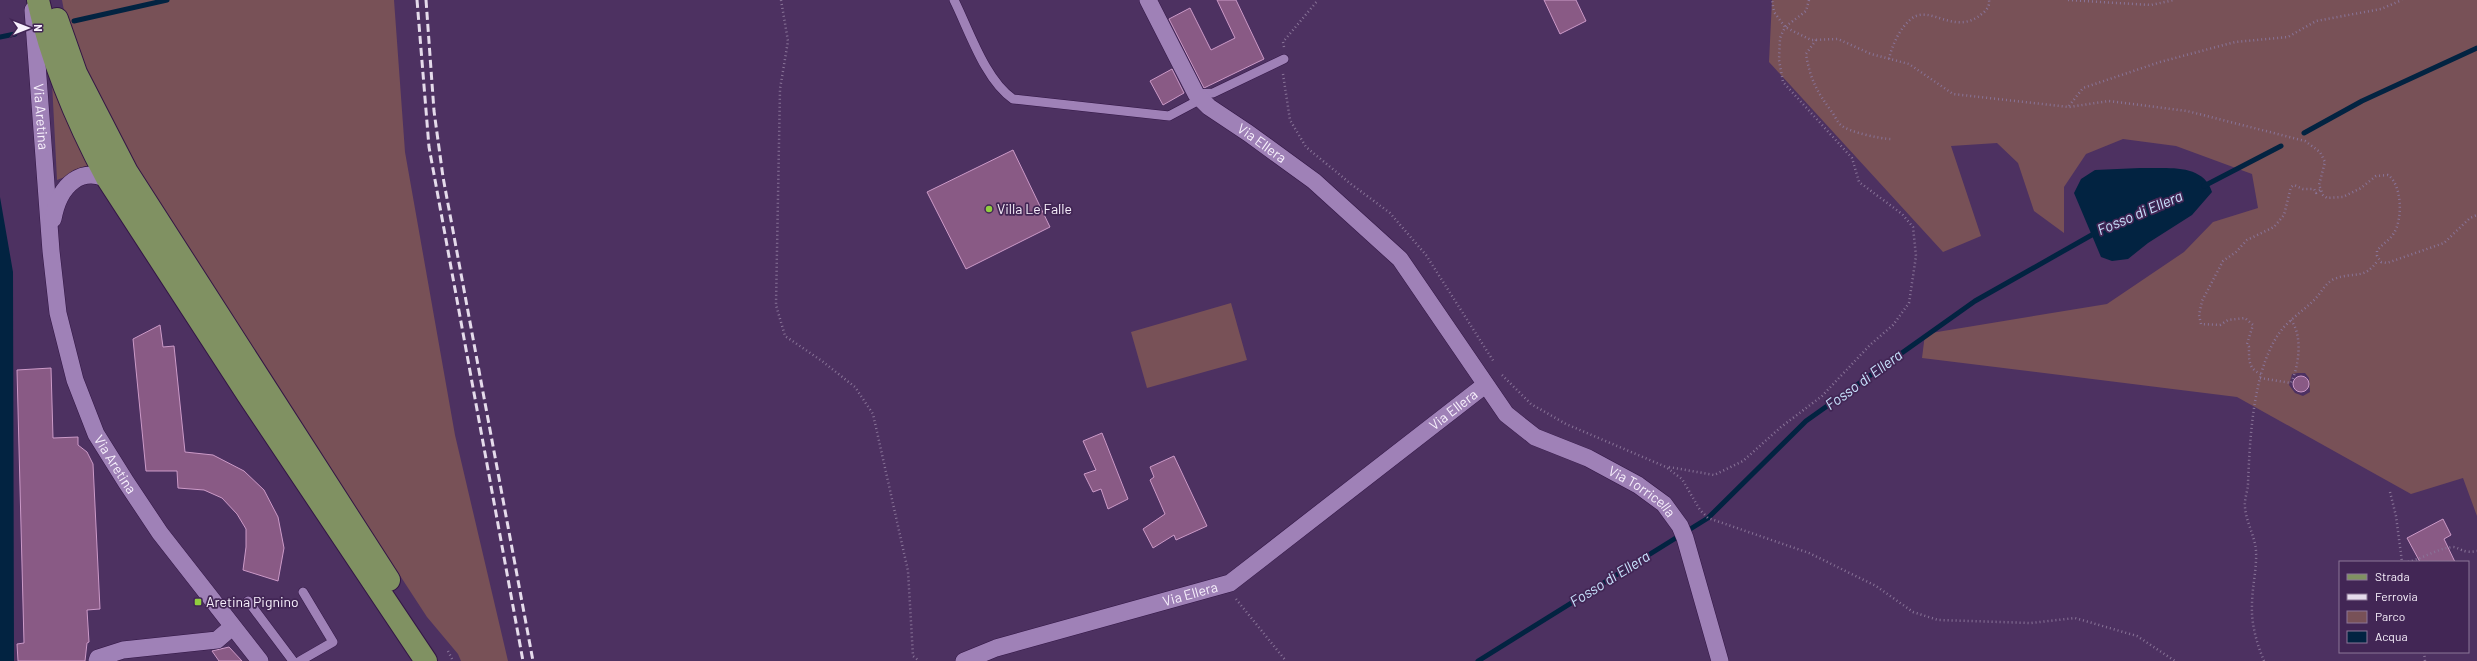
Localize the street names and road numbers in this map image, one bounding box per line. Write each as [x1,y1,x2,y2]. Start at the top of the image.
street label: Via Aretina [31,83,52,150]
street label: Via Ellera [1234,119,1290,166]
street label: Via Ellera [1425,385,1480,433]
street label: Via Aretina [91,432,140,497]
street label: Via Torricella [1606,462,1679,520]
street label: Via Ellera [1161,578,1219,609]

